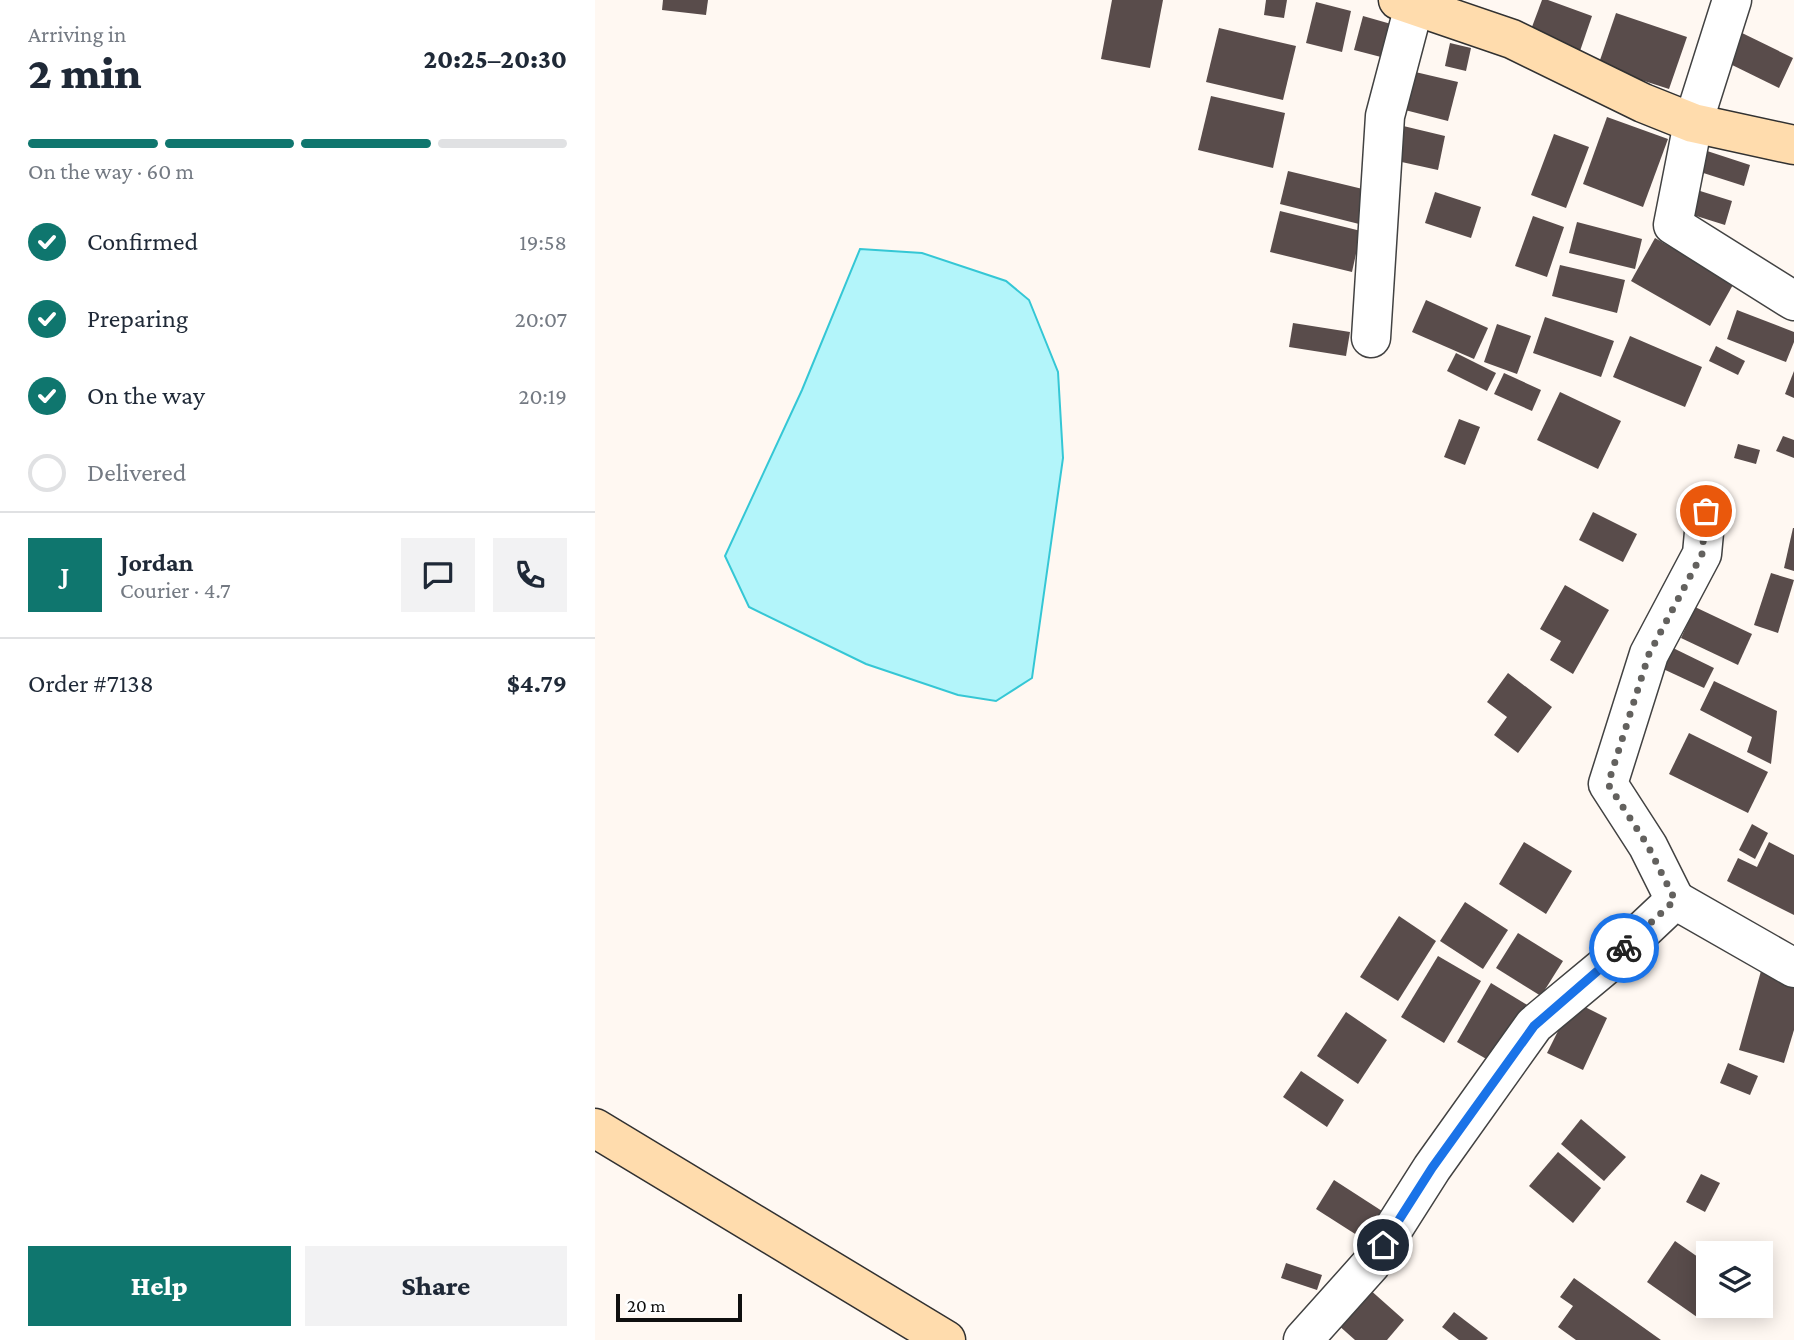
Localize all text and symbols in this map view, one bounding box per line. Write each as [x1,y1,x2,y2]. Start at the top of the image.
text: Arriving in [28,21,126,47]
text: 20:25–20:30 [423,45,567,74]
text: 2 min [28,47,142,98]
text: On the way · 60 m [28,158,194,184]
icon: check [28,223,66,261]
text: Confirmed [87,227,198,256]
text: 19:58 [519,229,567,255]
icon: check [28,300,66,338]
text: Preparing [87,304,188,333]
text: 20:07 [515,306,567,332]
icon: check [28,377,66,415]
text: On the way [87,381,205,410]
text: 20:19 [518,383,567,409]
text: Delivered [87,458,186,487]
pin [1676,481,1736,541]
icon: bag [1687,492,1725,530]
button: chat [401,538,475,612]
button: phone [493,538,567,612]
text: Jordan [120,548,194,577]
text: J [61,561,69,590]
text: Courier · 4.7 [120,577,231,603]
text: Order #7138 [28,669,154,698]
text: $4.79 [507,669,567,698]
courier [1589,913,1659,983]
icon: bike [1605,929,1643,967]
pin [1353,1215,1413,1275]
icon: home [1364,1226,1402,1264]
map controls [1696,1241,1773,1318]
button: layers [1696,1241,1773,1318]
button: Help [28,1246,291,1326]
button: Share [305,1246,567,1326]
scale bar [616,1291,742,1323]
text: 20 m [627,1295,666,1316]

